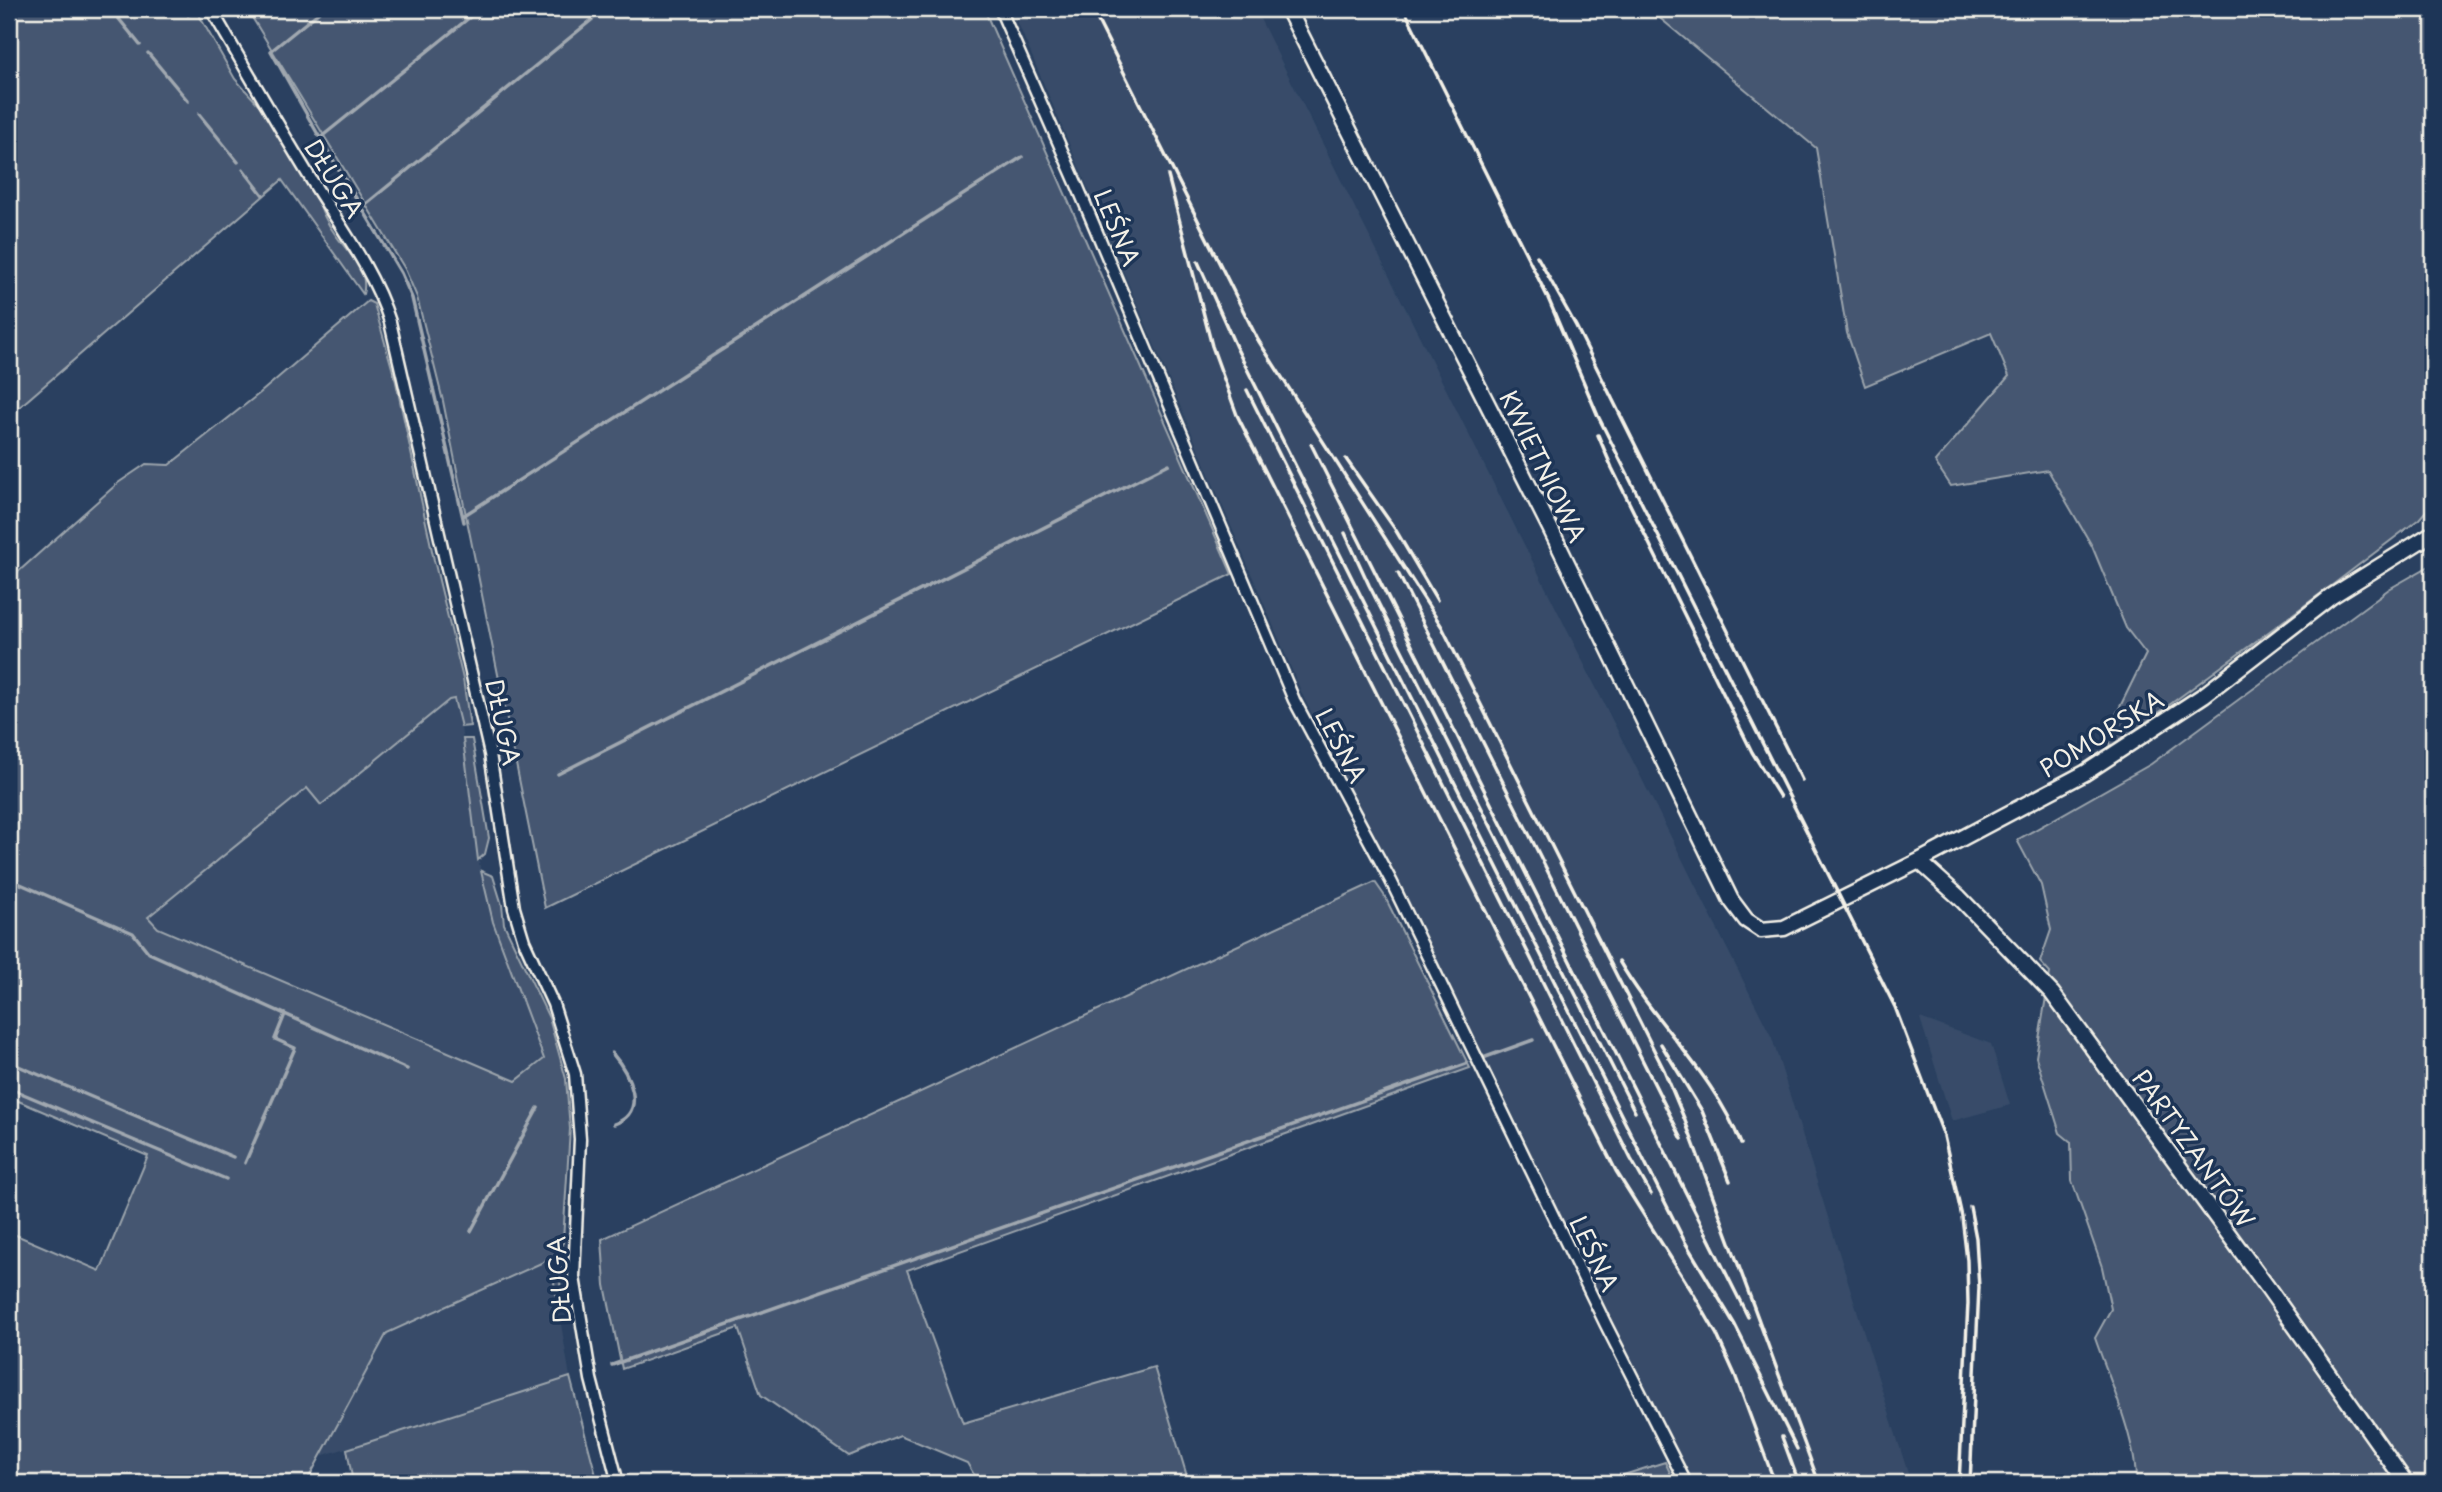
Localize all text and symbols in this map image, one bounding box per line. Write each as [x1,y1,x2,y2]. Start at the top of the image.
street label: DŁUGA [297,131,373,225]
street label: LEŚNA [1086,183,1150,271]
street label: KWIETNIOWA [1492,384,1596,548]
street label: DŁUGA [477,676,531,768]
street label: POMORSKA [2032,681,2170,785]
street label: LEŚNA [1307,701,1377,789]
street label: PARTYZANTÓW [2124,1061,2264,1235]
street label: LEŚNA [1561,1209,1629,1297]
street label: DŁUGA [537,1235,579,1325]

